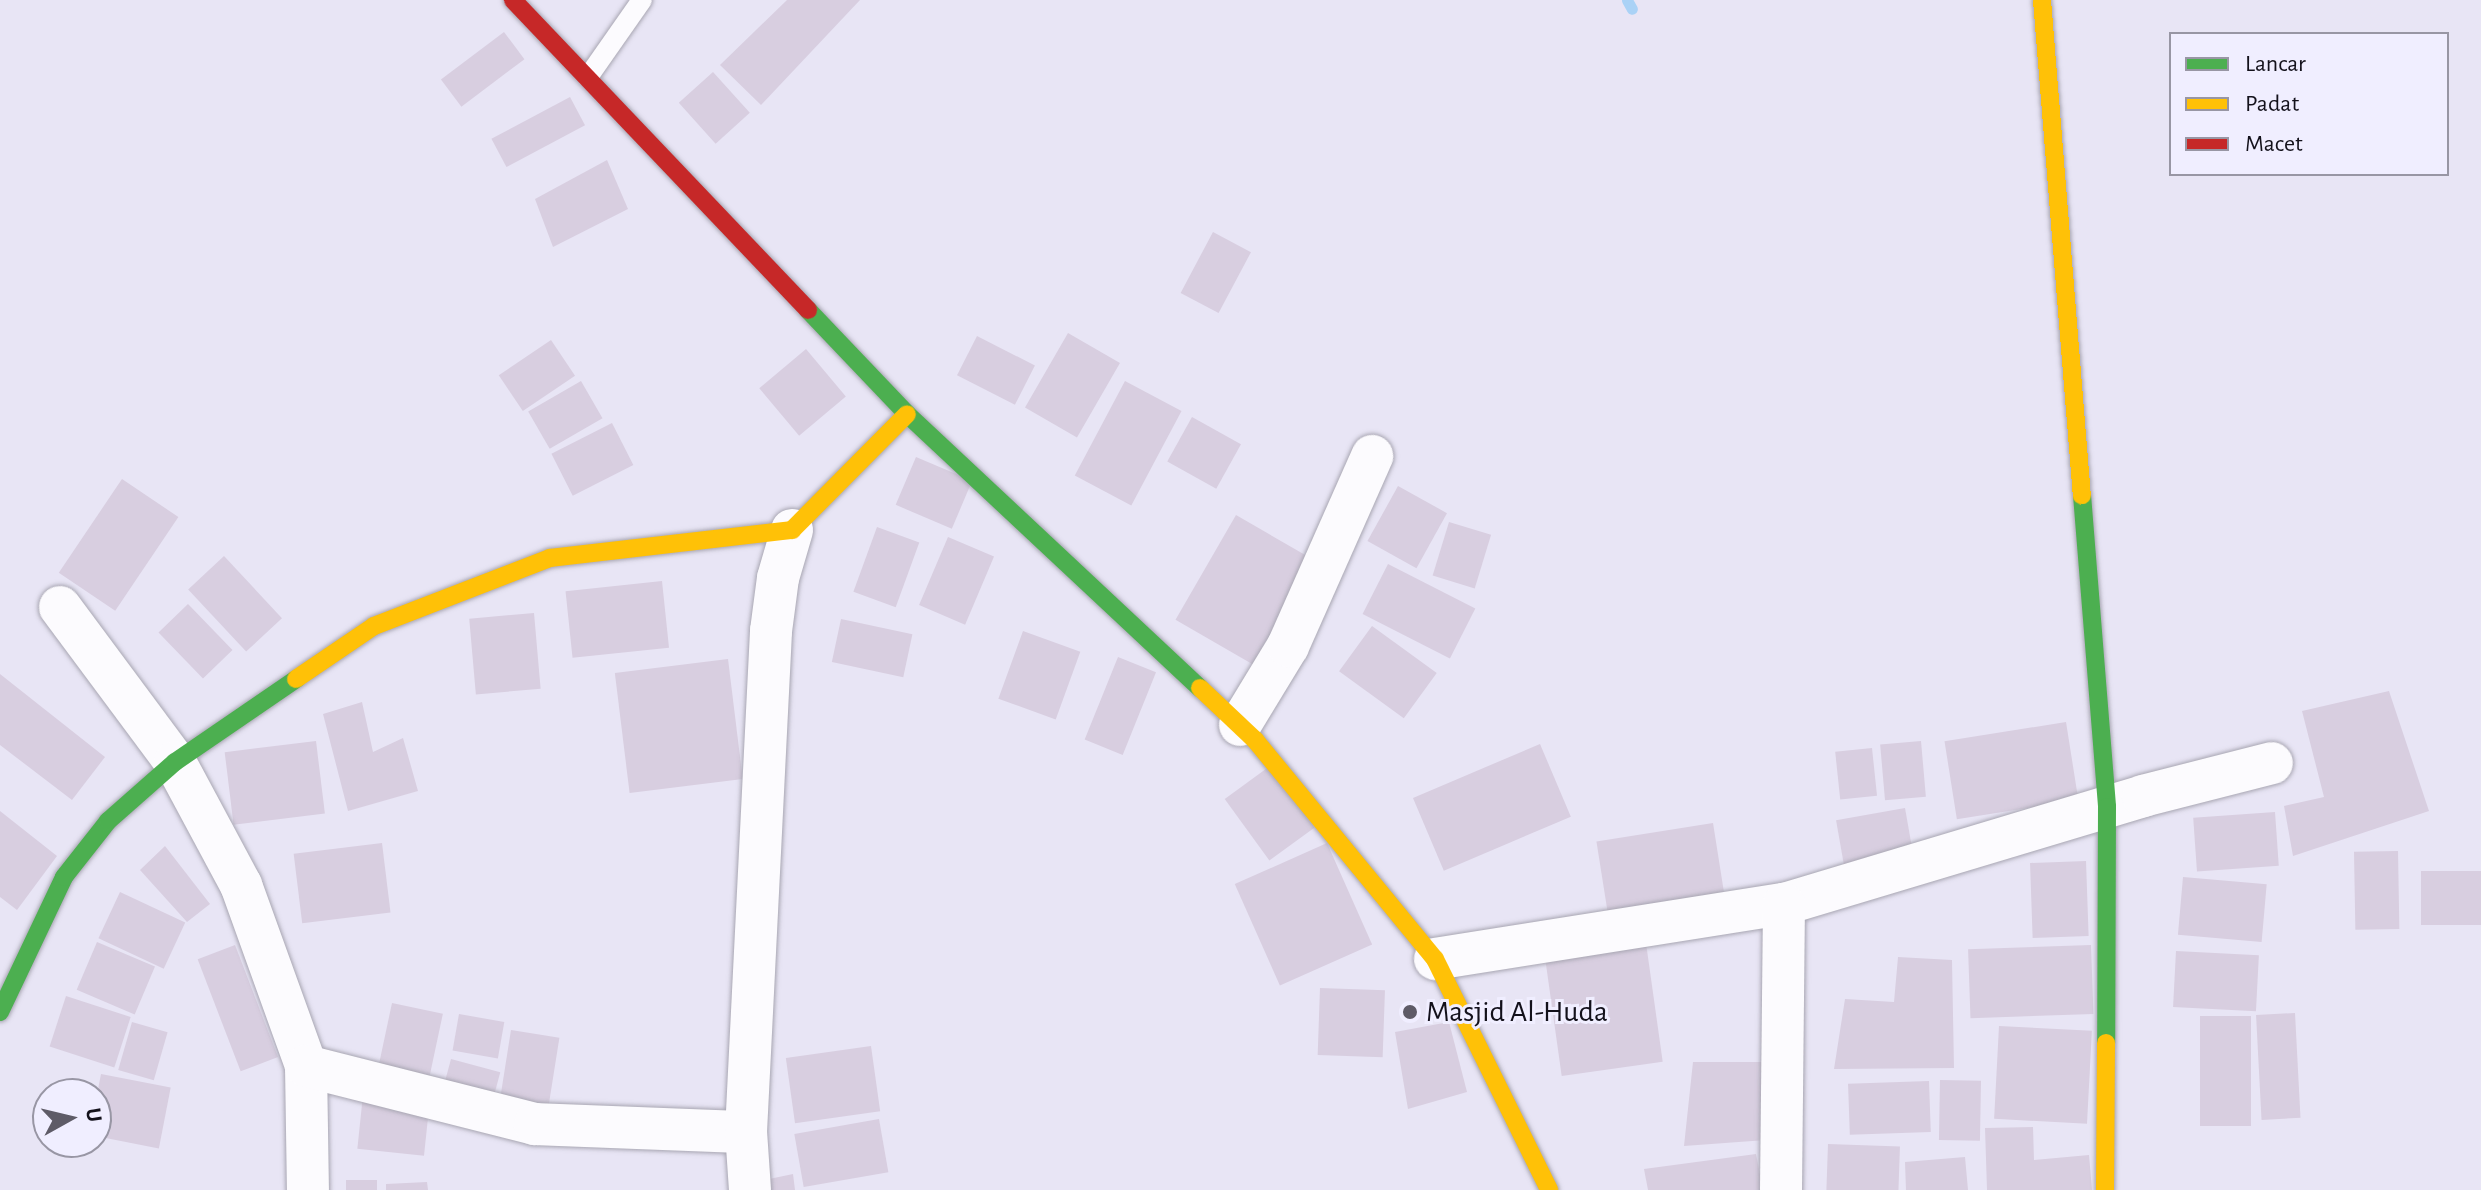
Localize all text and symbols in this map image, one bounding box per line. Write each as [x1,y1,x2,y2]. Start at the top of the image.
legend [2169,32,2449,176]
text: Lancar [2245,52,2306,76]
text: Padat [2245,92,2299,116]
text: Macet [2245,132,2303,156]
place label: Masjid Al-Huda [1426,994,1608,1030]
marker: Masjid Al-Huda [1401,1003,1419,1021]
north arrow [32,1078,112,1158]
text: U [82,1106,106,1123]

